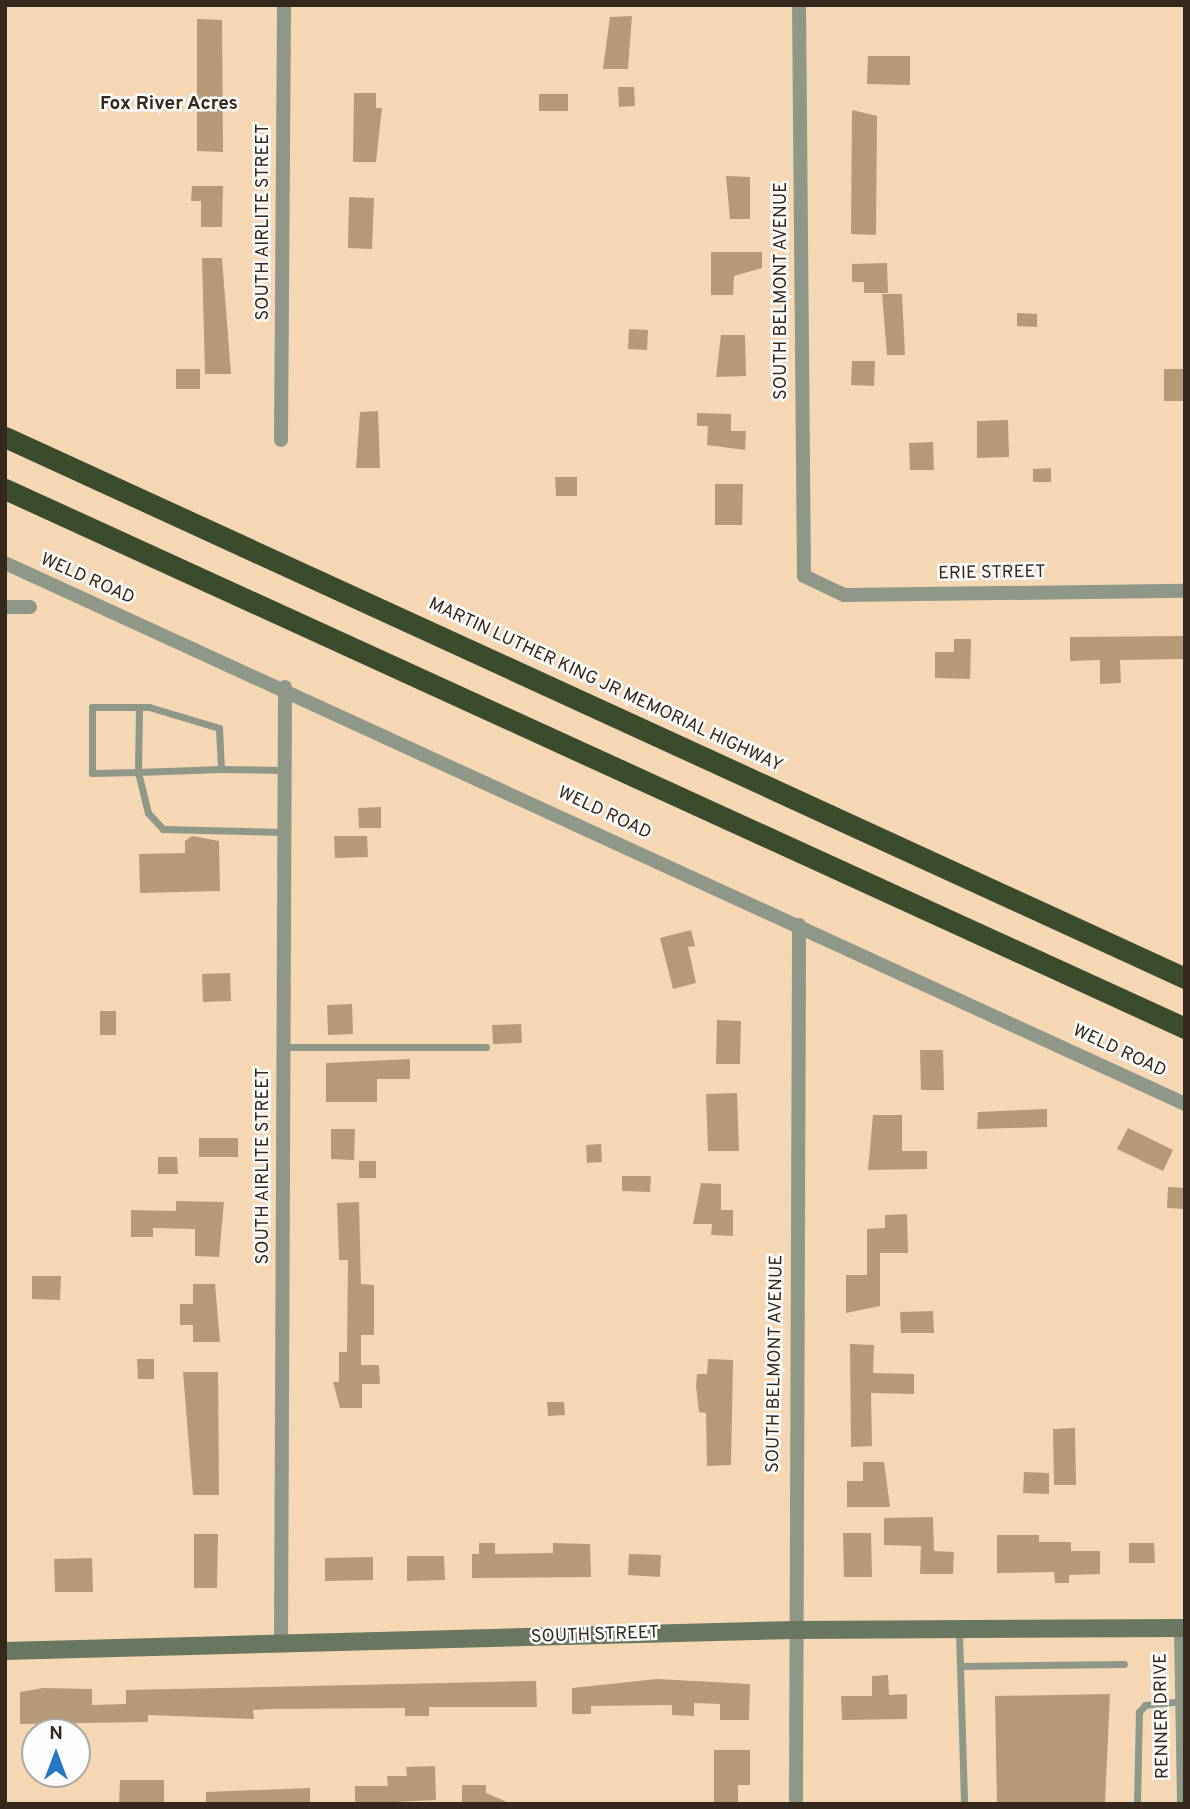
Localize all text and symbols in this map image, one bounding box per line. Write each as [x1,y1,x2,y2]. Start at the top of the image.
district label: Fox River Acres [100,94,238,116]
street label: SOUTH AIRLITE STREET [253,123,275,321]
street label: SOUTH BELMONT AVENUE [771,181,793,401]
street label: WELD ROAD [37,550,137,610]
street label: ERIE STREET [938,562,1046,586]
street label: MARTIN LUTHER KING JR MEMORIAL HIGHWAY [424,594,786,778]
street label: WELD ROAD [554,783,654,845]
street label: WELD ROAD [1069,1021,1169,1083]
street label: SOUTH AIRLITE STREET [253,1067,275,1265]
street label: SOUTH BELMONT AVENUE [763,1254,789,1474]
street label: SOUTH STREET [530,1623,660,1649]
street label: RENNER DRIVE [1151,1653,1175,1779]
north arrow [21,1718,91,1788]
text: N [49,1722,63,1746]

